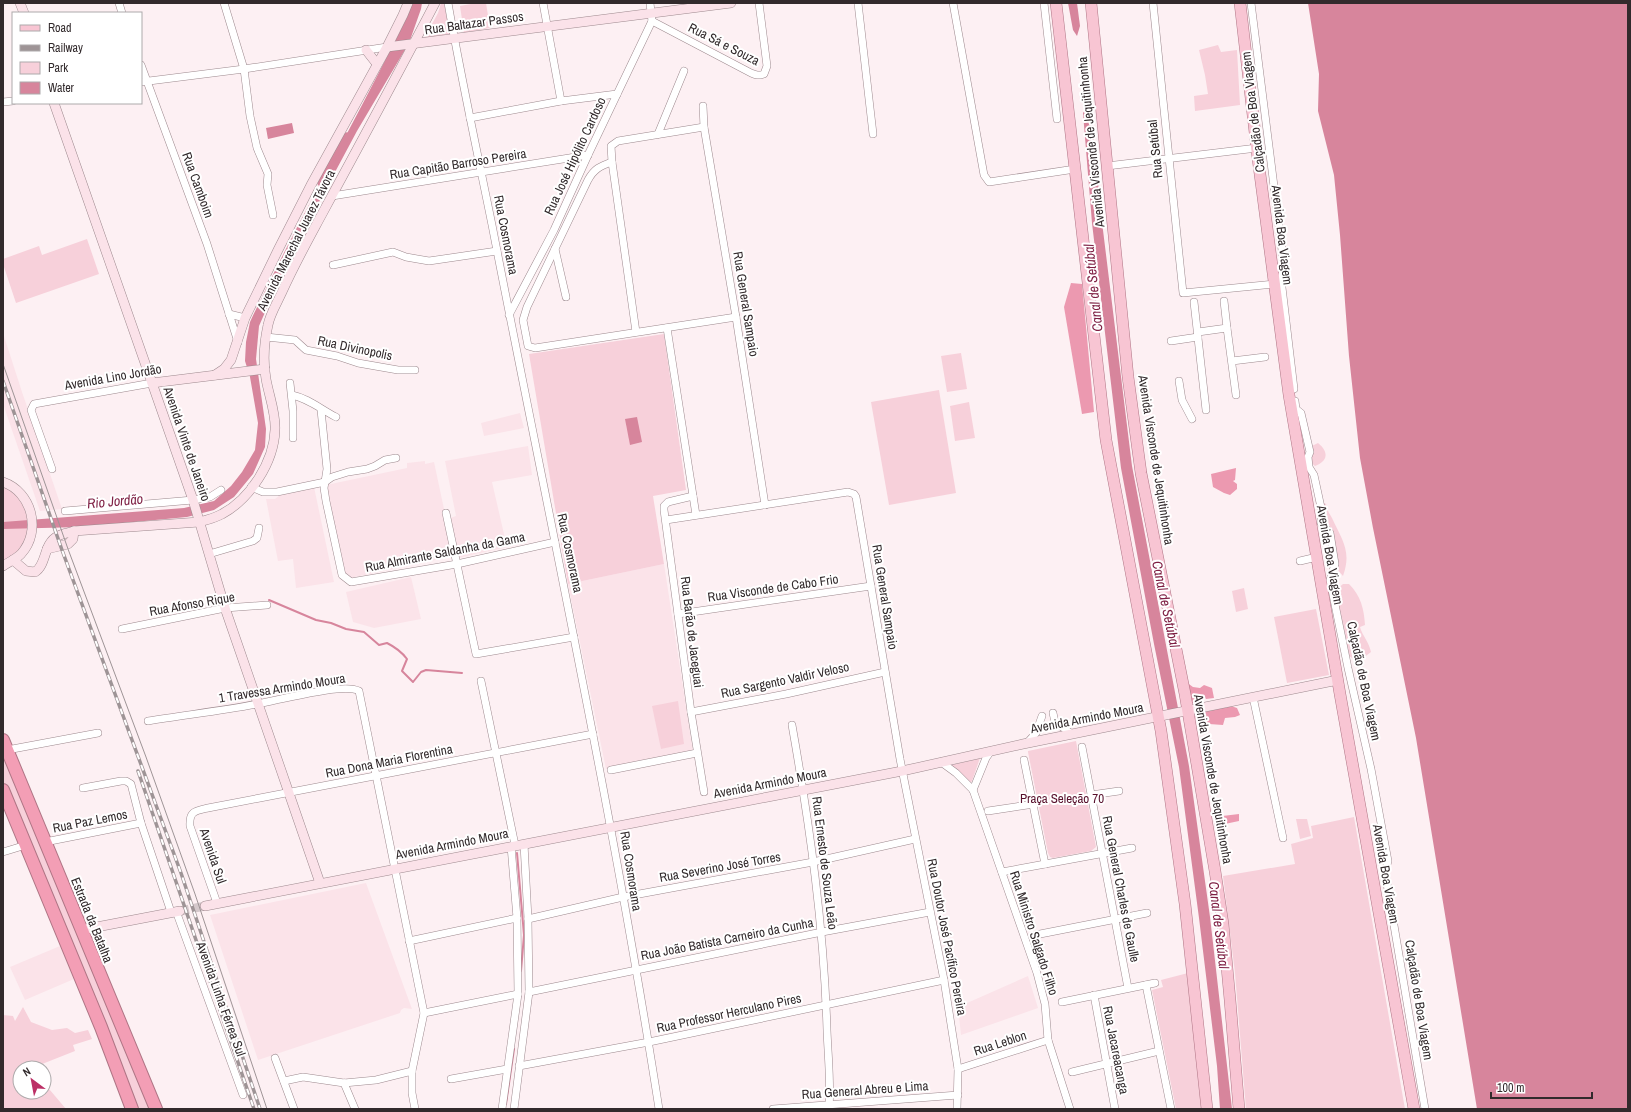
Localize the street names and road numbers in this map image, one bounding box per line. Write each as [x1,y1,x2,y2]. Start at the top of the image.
street label: Rua Baltazar Passos [424,8,524,38]
street label: Rua Sá e Souza [686,19,763,69]
street label: Calçadão de Boa Viagem [1237,51,1269,173]
street label: Avenida Visconde de Jequitinhonha [1074,56,1109,229]
street label: Rua José Hipólito Cardoso [540,94,610,218]
street label: Rua Setúbal [1143,119,1167,179]
street label: Rua Capitão Barroso Pereira [388,145,528,183]
street label: Rua Camboim [178,150,218,220]
street label: Avenida Marechal Juarez Távora [253,167,339,314]
street label: Avenida Boa Viagem [1267,183,1297,286]
street label: Rua Cosmorama [490,194,522,276]
street label: Rua General Sampaio [729,250,763,358]
street label: Rua Divinopolis [316,332,394,364]
street label: Avenida Lino Jordão [62,360,163,394]
street label: Avenida Visconde de Jequitinhonha [1134,373,1178,546]
street label: Avenida Vinte de Janeiro [159,384,215,504]
street label: Avenida Boa Viagem [1313,503,1347,606]
street label: Rua Cosmorama [553,512,587,594]
street label: Rua Almirante Saldanha da Gama [364,528,526,576]
street label: Rua General Sampaio [868,543,902,651]
street label: Rua Visconde de Cabo Frio [706,570,840,606]
street label: Rua Barão de Jaceguai [677,575,707,689]
street label: Rua Afonso Rique [148,588,236,620]
street label: Calçadão de Boa Viagem [1343,620,1385,742]
street label: Rua Sargento Valdir Veloso [719,658,851,702]
street label: 1 Travessa Armindo Moura [217,670,347,706]
street label: Avenida Visconde de Jequitinhonha [1190,692,1236,865]
street label: Avenida Armindo Moura [1028,699,1145,737]
street label: Rua Dona Maria Florentina [324,740,454,782]
street label: Avenida Armindo Moura [711,764,828,802]
street label: Rua Ernesto de Souza Leão [808,795,842,931]
street label: Rua Paz Lemos [51,805,129,837]
street label: Rua General Charles de Gaulle [1098,814,1144,964]
street label: Avenida Boa Viagem [1369,822,1403,925]
street label: Avenida Sul [195,825,230,886]
street label: Avenida Armindo Moura [393,825,510,863]
street label: Rua Cosmorama [616,830,646,912]
street label: Rua Severino José Torres [658,848,782,886]
street label: Rua Doutor José Pacífico Pereira [923,857,971,1017]
street label: Rua Ministro Salgado Filho [1006,869,1062,997]
street label: Estrada da Batalha [67,875,117,965]
street label: Rua João Batista Carneiro da Cunha [639,914,815,964]
street label: Avenida Linha Férrea Sul [192,938,250,1059]
street label: Calçadão de Boa Viagem [1401,939,1437,1061]
street label: Rua Professor Herculano Pires [655,989,803,1037]
street label: Rua Jacareacanga [1099,1004,1133,1096]
street label: Rua Leblon [971,1026,1029,1060]
street label: Rua General Abreu e Lima [801,1077,929,1103]

